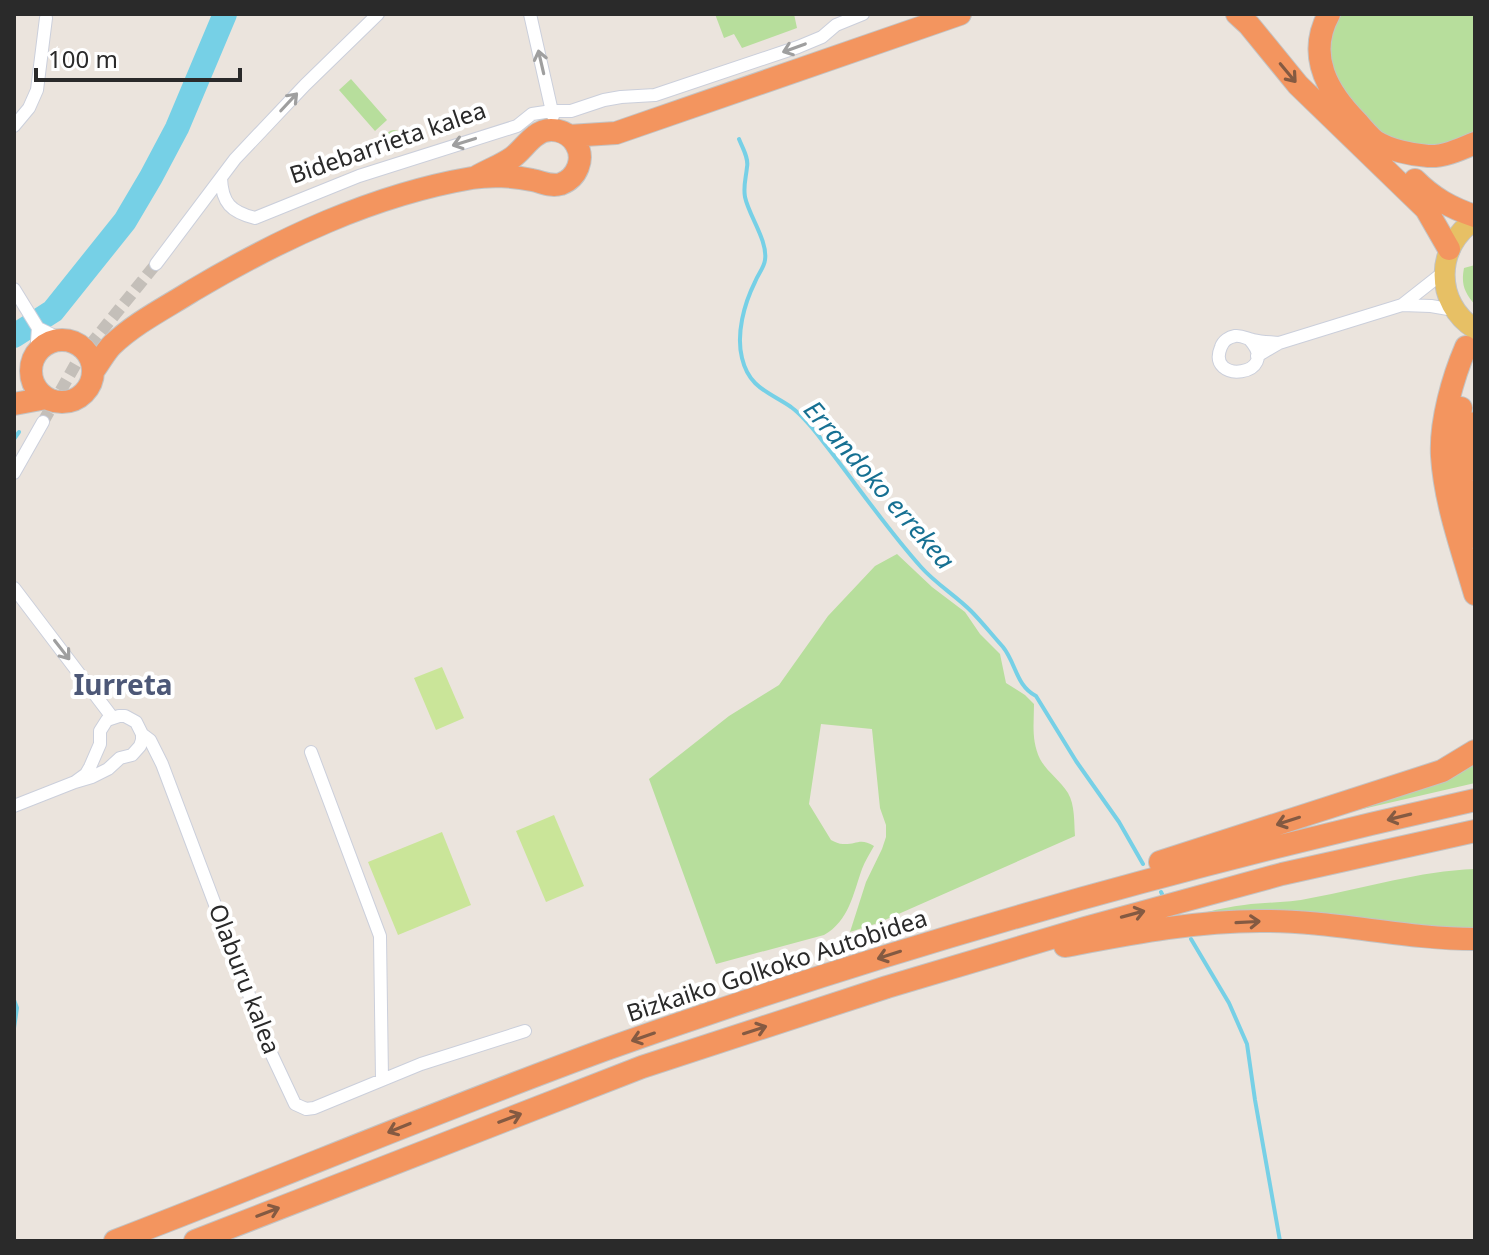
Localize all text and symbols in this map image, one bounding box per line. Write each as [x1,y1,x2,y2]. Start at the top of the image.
scale bar [36,32,240,82]
text: 100 m [48,42,118,75]
one-way arrow [782,42,807,56]
one-way arrow [533,50,548,76]
one-way arrow [1279,62,1297,83]
street label: Bidebarrieta kalea [285,92,490,191]
one-way arrow [279,93,298,112]
one-way arrow [451,135,477,150]
water label: Errandoko errekea [796,392,963,577]
one-way arrow [53,639,71,660]
district label: Iurreta [73,665,173,703]
one-way arrow [1387,811,1412,826]
one-way arrow [1276,814,1302,829]
street label: Olaburu kalea [202,899,289,1058]
street label: Bizkaiko Golkoko Autobidea [622,900,931,1029]
one-way arrow [1119,906,1145,921]
one-way arrow [1234,914,1261,929]
one-way arrow [877,948,903,963]
one-way arrow [742,1022,767,1037]
one-way arrow [630,1031,655,1046]
one-way arrow [497,1110,522,1124]
one-way arrow [387,1122,412,1136]
one-way arrow [255,1204,280,1219]

